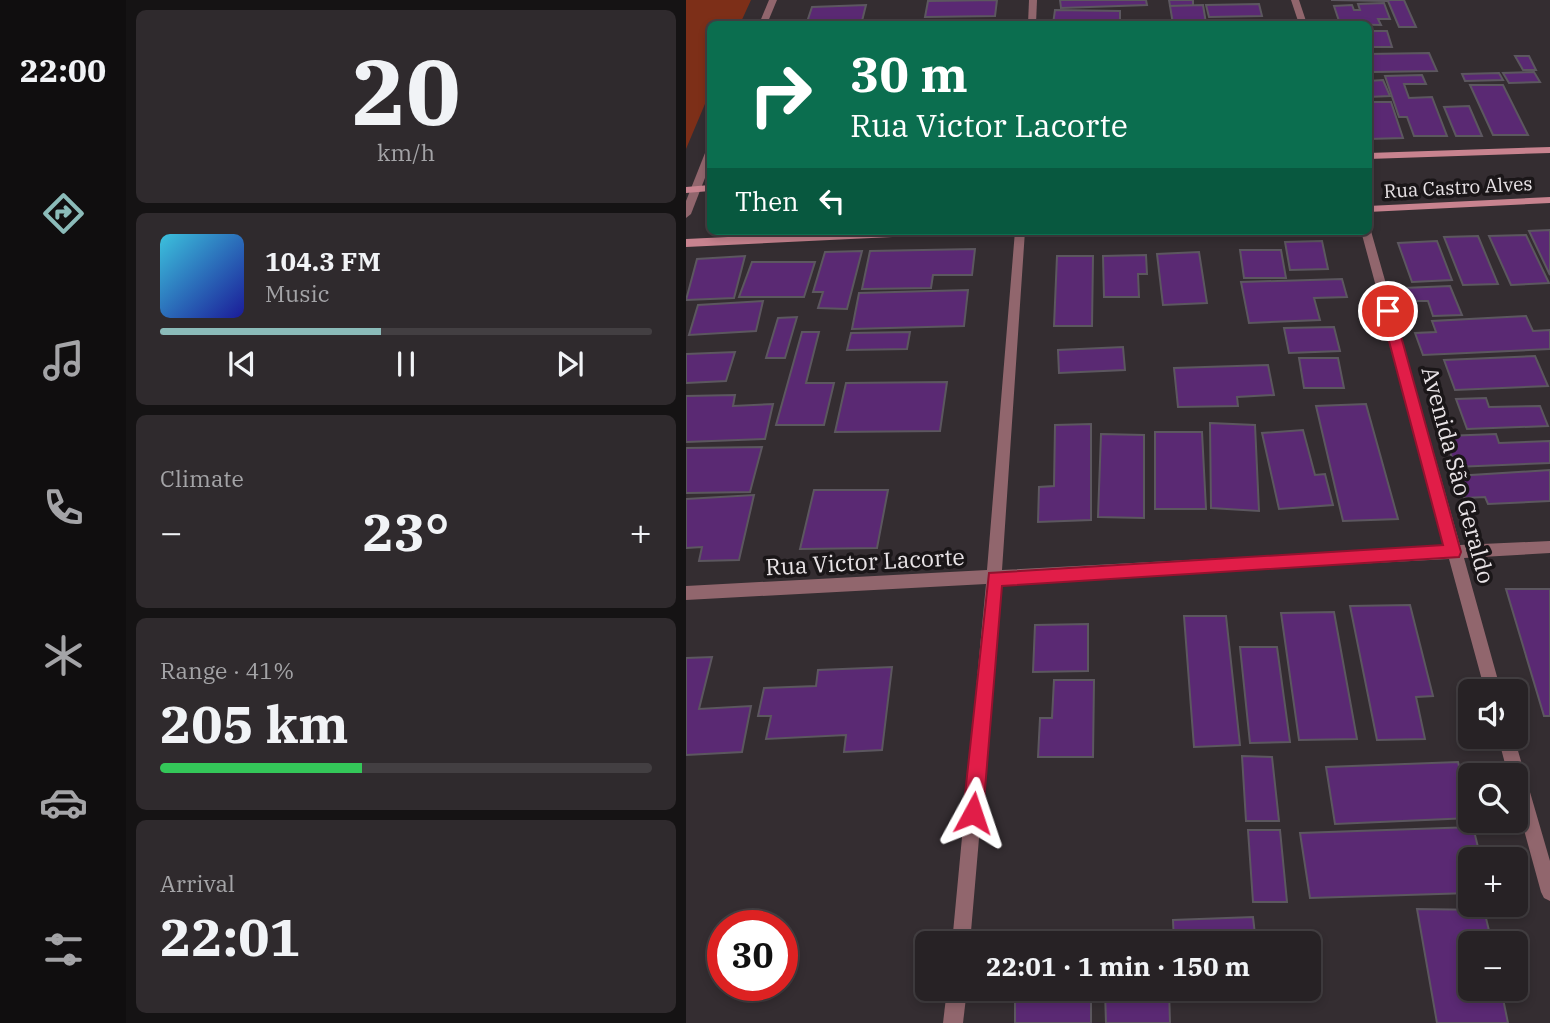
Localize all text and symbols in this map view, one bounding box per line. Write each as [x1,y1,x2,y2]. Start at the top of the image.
text: 20 [351,32,461,150]
text: 30 m [850,42,968,105]
text: 22:00 [20,49,106,91]
icon: right [735,49,826,140]
text: Rua Victor Lacorte [850,104,1128,146]
text: km/h [377,137,435,167]
street label: Rua Castro Alves [1383,171,1533,203]
icon: left [813,182,851,220]
text: Then [735,184,799,218]
icon: directions [39,189,88,238]
text: 104.3 FM [265,244,381,278]
text: Music [265,278,330,308]
pin [1358,281,1418,341]
icon: arrive [1369,292,1407,330]
icon: music [39,336,88,385]
icon: previous [223,345,261,383]
icon: pause [387,345,425,383]
icon: next [551,345,589,383]
street label: Avenida São Geraldo [1416,363,1502,586]
text: Climate [160,463,244,493]
icon: phone [39,483,88,532]
text: 23° [363,498,449,565]
text: − [160,507,183,556]
text: + [629,507,652,556]
street label: Rua Victor Lacorte [764,541,965,581]
icon: climate [39,631,88,680]
text: Range · 41% [160,655,294,685]
map controls [1458,679,1528,1001]
button: sound [1458,679,1528,749]
text: 205 km [160,690,349,757]
button: search [1458,763,1528,833]
position arrow [936,776,1010,850]
icon: car [39,778,88,827]
button: + [1458,847,1528,917]
text: Arrival [160,868,235,898]
text: 22:01 [160,903,301,970]
speed limit sign: 30 [707,910,798,1001]
icon: filters [39,925,88,974]
button: − [1458,931,1528,1001]
text: 22:01 · 1 min · 150 m [986,949,1250,983]

